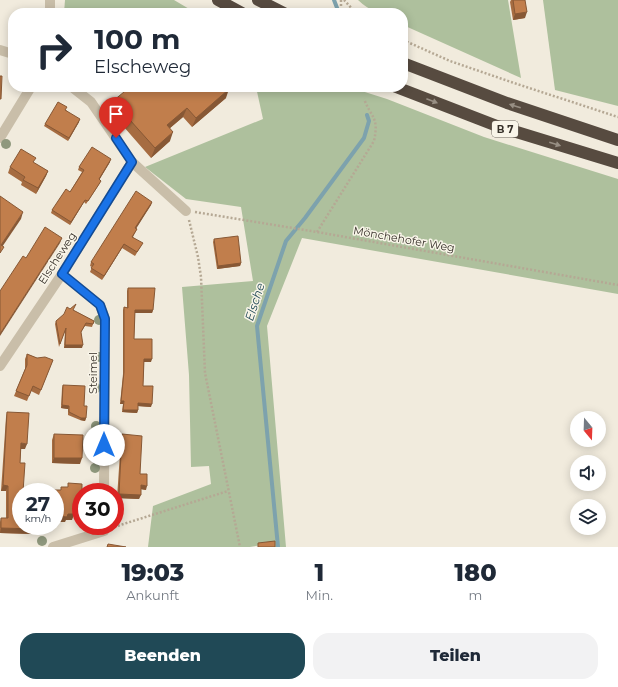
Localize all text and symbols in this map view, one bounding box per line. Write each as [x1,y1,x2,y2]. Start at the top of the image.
text: 100 m [94,22,180,56]
icon: right [28,24,80,76]
text: Elscheweg [94,56,191,78]
pin [99,97,133,138]
one-way arrow [426,99,438,105]
one-way arrow [508,102,520,108]
icon: arrive [105,103,127,125]
road number: B 7 [492,121,518,137]
one-way arrow [549,141,561,147]
street label: Mönchehofer Weg [352,223,456,255]
street label: Elscheweg [35,229,79,287]
water label: Elsche [241,281,268,323]
street label: Steimel [86,352,100,394]
north arrow [570,411,606,447]
map controls [570,411,606,535]
position arrow [83,424,125,466]
button: sound [570,455,606,491]
speed limit sign: 30 [72,483,124,535]
text: 27 [26,492,50,516]
button: layers [570,499,606,535]
text: km/h [25,512,51,525]
text: 19:03 [121,558,184,587]
text: 1 [314,558,324,587]
text: 180 [454,558,497,587]
text: Ankunft [126,587,179,603]
text: Min. [306,587,333,603]
text: m [469,587,482,603]
button: Beenden [20,633,305,679]
button: Teilen [313,633,598,679]

